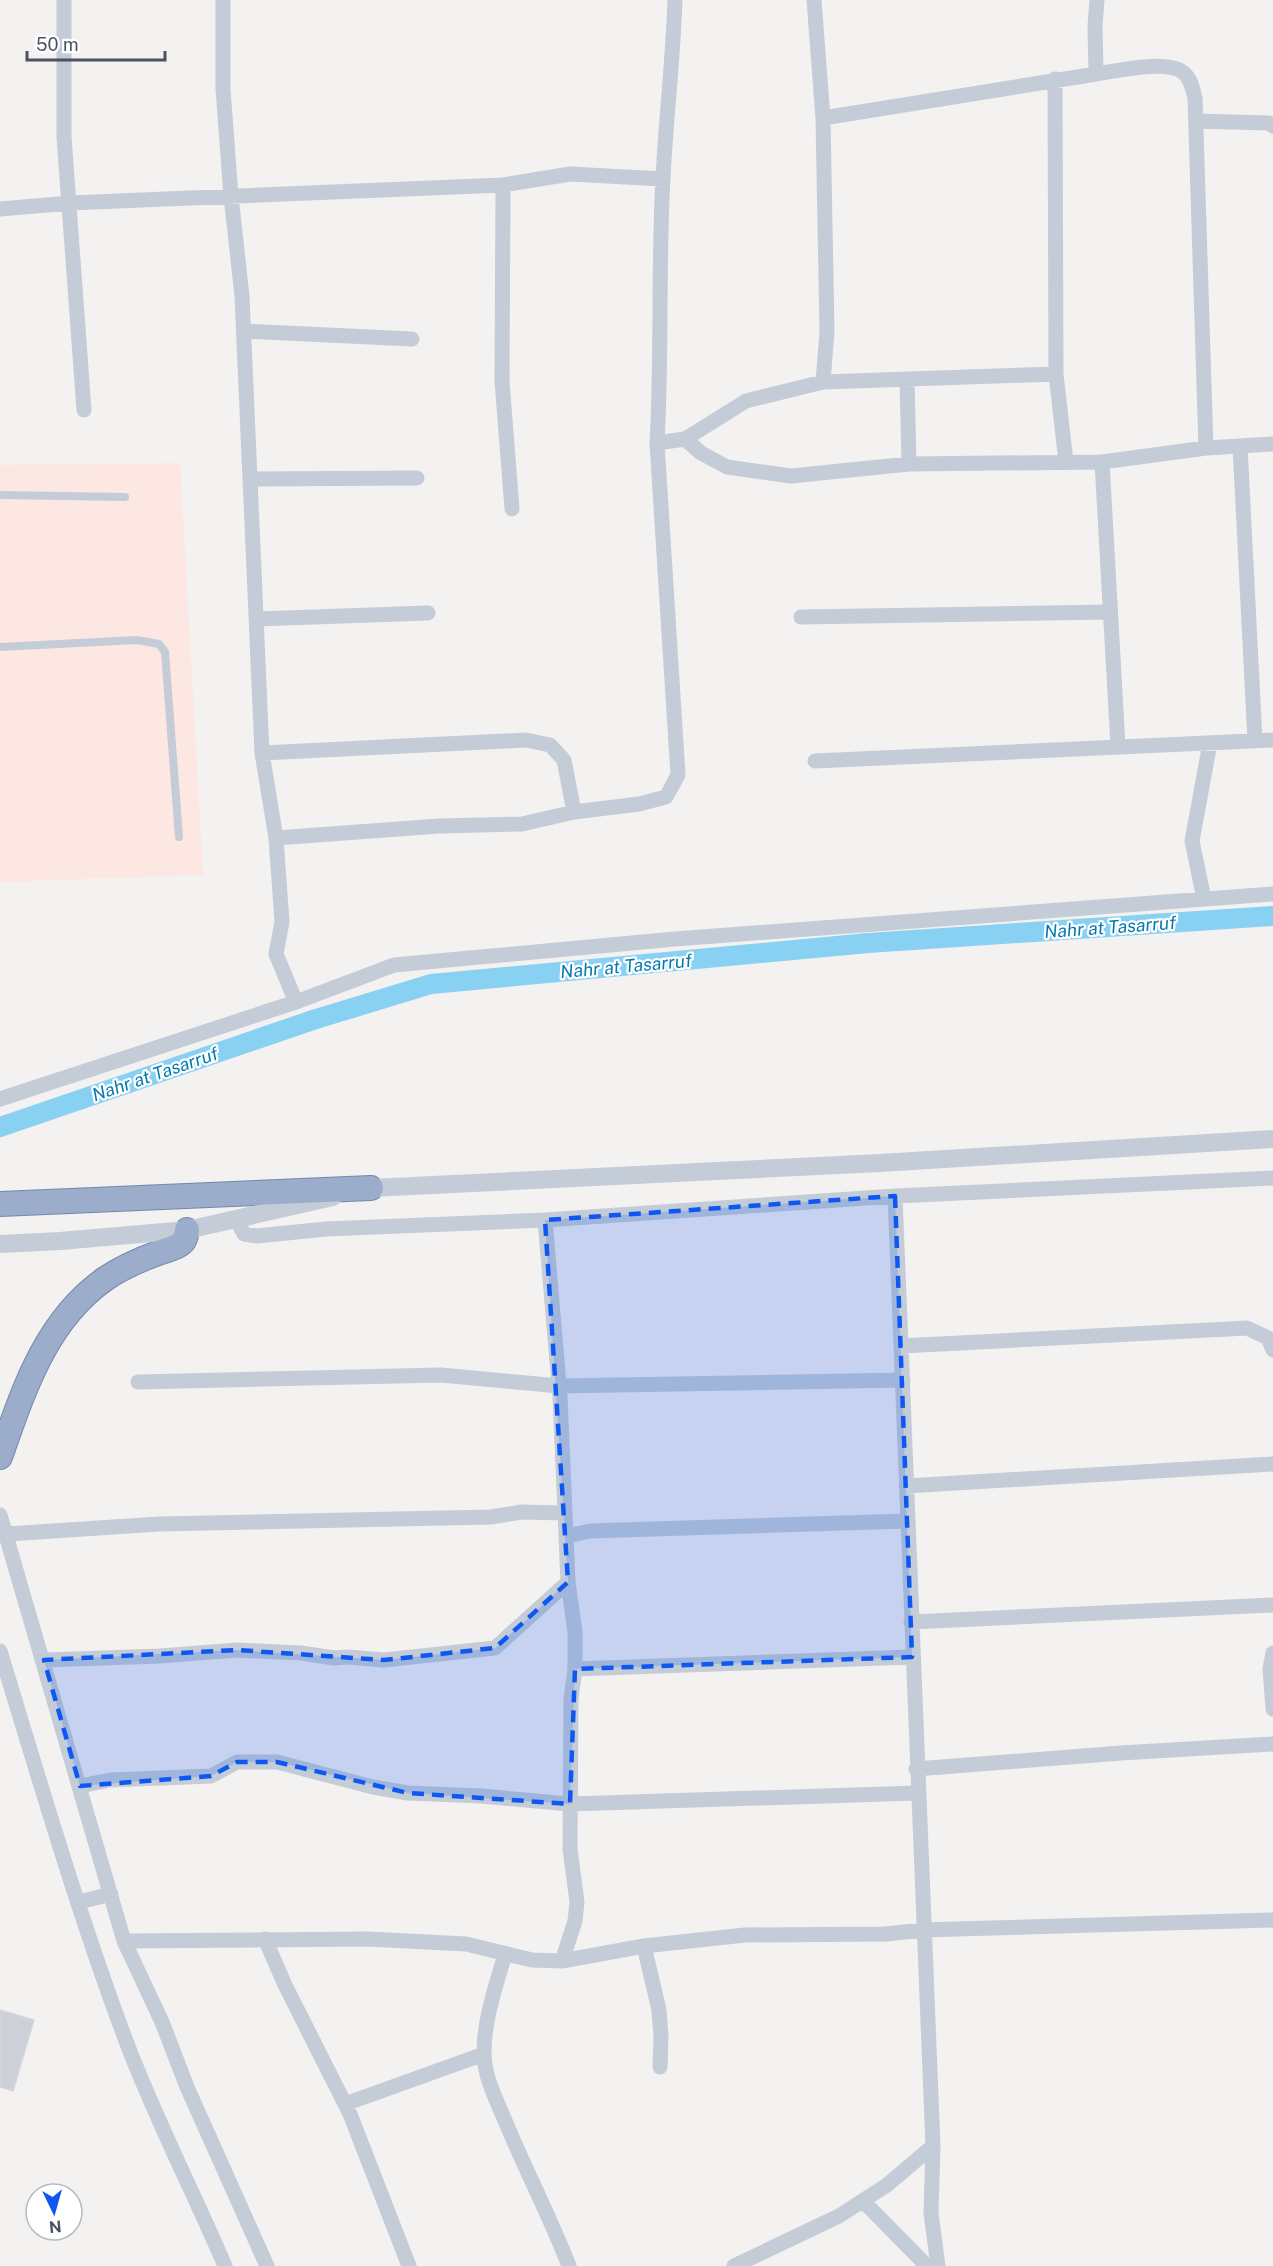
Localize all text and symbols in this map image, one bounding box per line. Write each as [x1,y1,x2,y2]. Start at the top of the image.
scale bar [27,24,165,62]
text: 50 m [36,34,79,55]
water label: Nahr at Tasarruf [1043,912,1178,942]
water label: Nahr at Tasarruf [559,950,694,982]
water label: Nahr at Tasarruf [89,1042,222,1105]
north arrow [24,2182,84,2242]
text: N [48,2216,62,2236]

